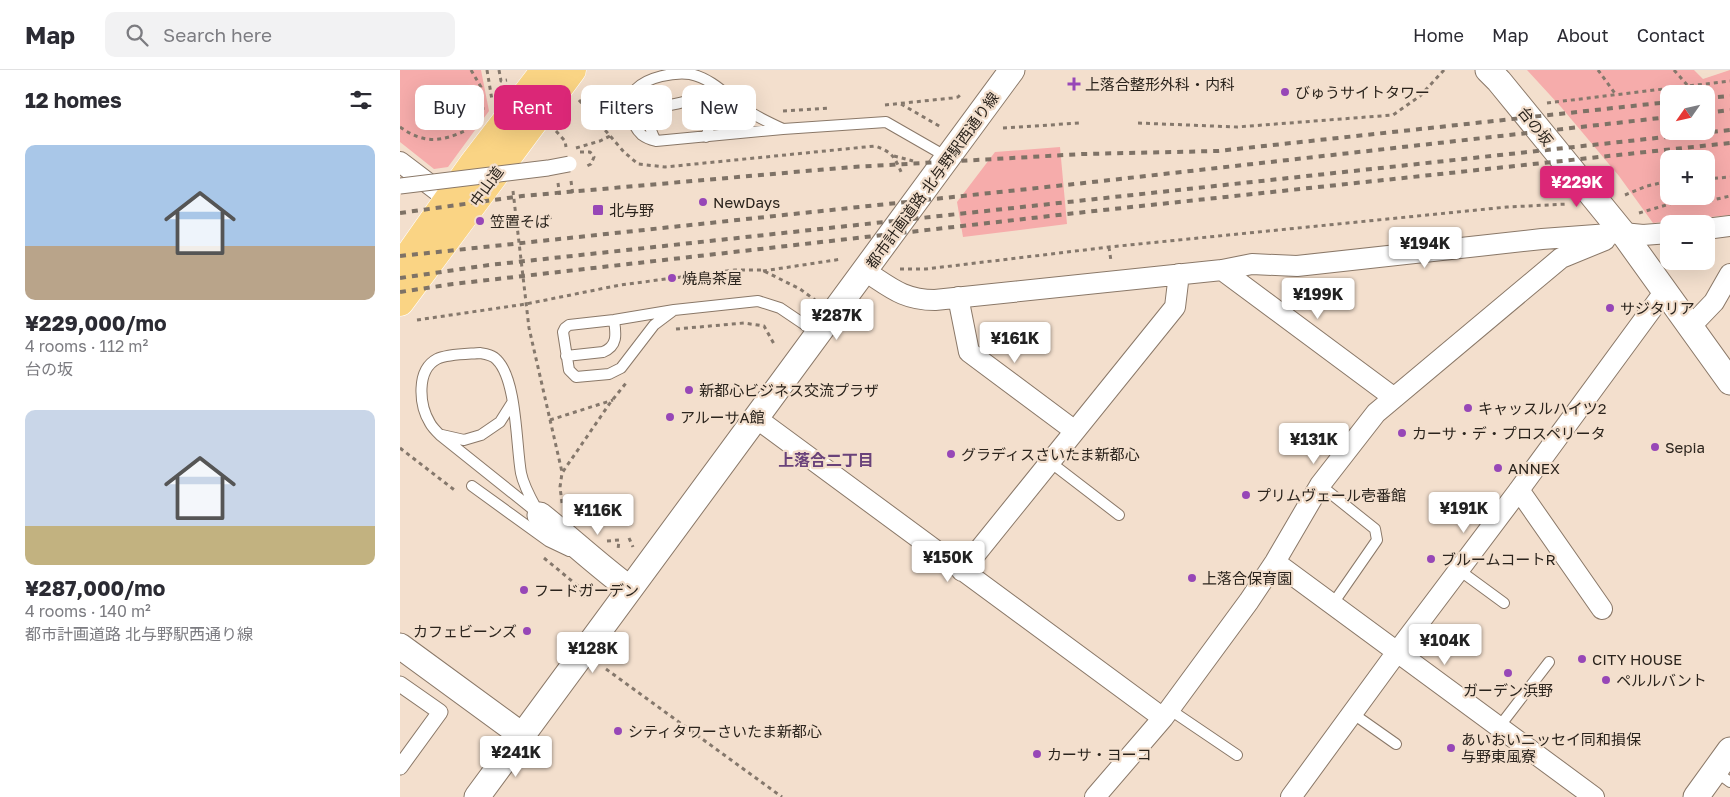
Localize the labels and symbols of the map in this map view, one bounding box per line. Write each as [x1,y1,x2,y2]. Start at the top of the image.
place label: 上落合整形外科・内科 [1085,75,1235,93]
marker: 上落合整形外科・内科 [1067,77,1081,91]
place label: びゅうサイトタワー [1295,83,1430,101]
north arrow [1660,85,1715,140]
marker: びゅうサイトタワー [1279,86,1291,98]
street label: 都市計画道路 北与野駅西通り線 [862,88,1002,272]
street label: 台の坂 [1515,103,1557,149]
street label: 中山道 [465,163,507,209]
pin: ¥229K [1542,166,1612,208]
place label: NewDays [713,193,780,211]
marker: NewDays [697,196,709,208]
place label: 北与野 [609,201,654,219]
marker: 北与野 [591,203,605,217]
place label: 笠置そば [490,212,550,230]
marker: 笠置そば [474,215,486,227]
pin: ¥194K [1390,226,1460,269]
place label: 焼鳥茶屋 [682,269,742,287]
marker: 焼鳥茶屋 [666,272,678,284]
pin: ¥199K [1283,278,1353,320]
pin: ¥287K [802,298,872,341]
place label: サジタリア [1620,299,1695,317]
marker: サジタリア [1604,302,1616,314]
pin: ¥161K [980,322,1050,364]
place label: 新都心ビジネス交流プラザ [699,381,879,399]
marker: 新都心ビジネス交流プラザ [683,384,695,396]
place label: キャッスルハイツ2 [1478,399,1606,417]
marker: キャッスルハイツ2 [1462,402,1474,414]
place label: アルーサA館 [680,408,765,426]
marker: アルーサA館 [664,411,676,423]
pin: ¥131K [1279,422,1349,465]
place label: カーサ・デ・プロスペリータ [1412,424,1606,442]
marker: カーサ・デ・プロスペリータ [1396,427,1408,439]
place label: Sepia [1665,438,1705,456]
marker: Sepia [1649,441,1661,453]
place label: グラディスさいたま新都心 [961,445,1140,463]
marker: グラディスさいたま新都心 [945,448,957,460]
district label: 上落合二丁目 [778,450,874,470]
place label: ANNEX [1508,459,1560,477]
marker: ANNEX [1492,462,1504,474]
place label: プリムヴェール壱番館 [1256,486,1406,504]
marker: プリムヴェール壱番館 [1240,489,1252,501]
pin: ¥191K [1429,492,1499,534]
pin: ¥116K [563,494,633,536]
pin: ¥150K [913,540,983,583]
place label: ブルームコートR [1441,550,1556,568]
marker: ブルームコートR [1425,553,1437,565]
place label: 上落合保育園 [1202,569,1292,587]
marker: 上落合保育園 [1186,572,1198,584]
place label: フードガーデン [534,581,639,599]
marker: フードガーデン [518,584,530,596]
place label: カフェビーンズ [413,622,517,640]
pin: ¥104K [1410,624,1480,666]
marker: カフェビーンズ [521,625,533,637]
pin: ¥128K [558,632,628,674]
place label: CITY HOUSE [1592,650,1682,668]
marker: CITY HOUSE [1576,653,1588,665]
marker: ガーデン浜野 [1502,667,1514,679]
place label: ペルルバント [1616,671,1707,689]
marker: ペルルバント [1600,674,1612,686]
place label: ガーデン浜野 [1463,681,1553,699]
place label: シティタワーさいたま新都心 [628,722,822,740]
marker: シティタワーさいたま新都心 [612,725,624,737]
place label: あいおいニッセイ同和損保 与野東風寮 [1461,730,1641,765]
pin: ¥241K [481,736,551,778]
marker: あいおいニッセイ同和損保 与野東風寮 [1445,742,1457,754]
place label: カーサ・ヨーコ [1047,745,1152,763]
marker: カーサ・ヨーコ [1031,748,1043,760]

